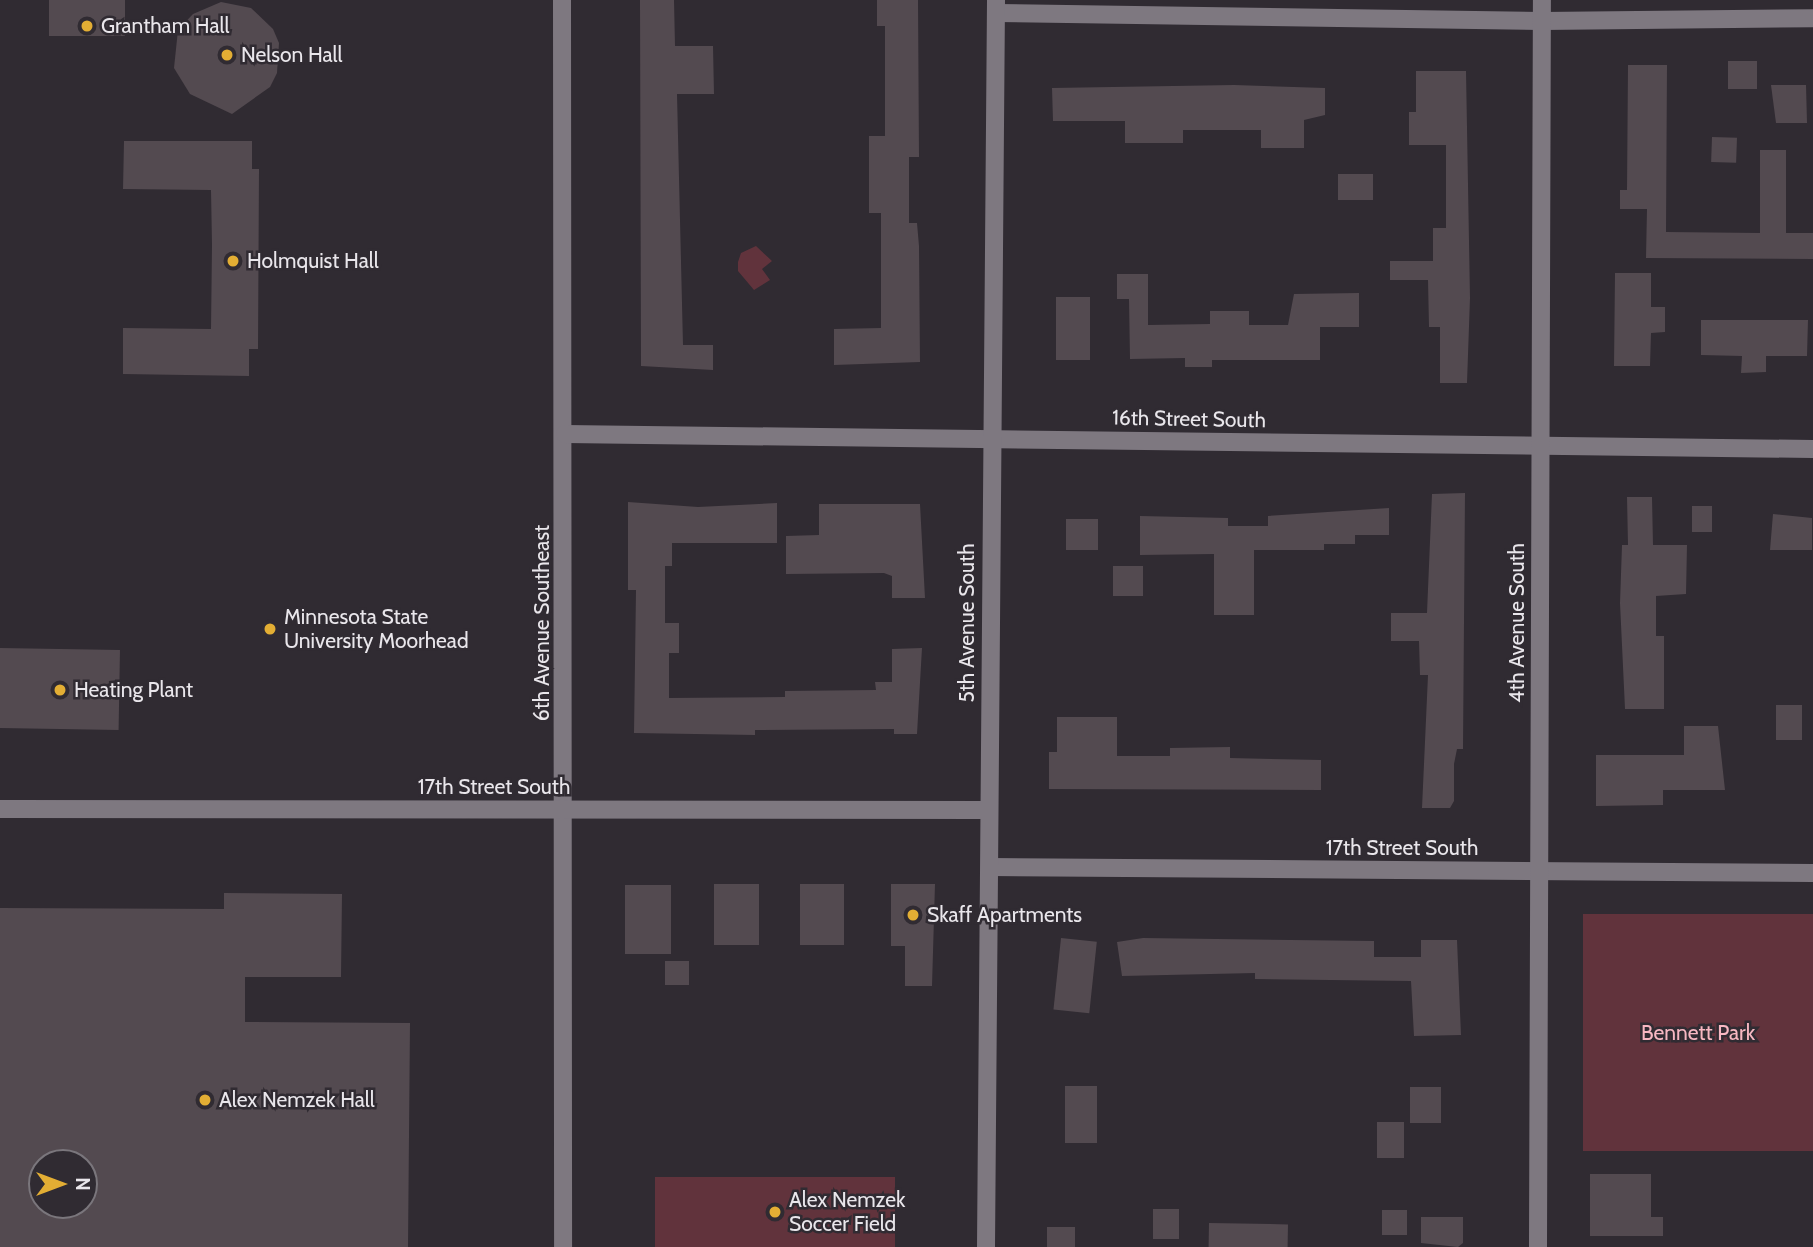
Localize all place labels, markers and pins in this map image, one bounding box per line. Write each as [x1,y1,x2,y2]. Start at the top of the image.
place label: Grantham Hall [101,13,229,39]
marker: Grantham Hall [79,18,95,34]
place label: Nelson Hall [241,42,343,68]
marker: Nelson Hall [219,47,235,63]
place label: Holmquist Hall [247,248,379,274]
marker: Holmquist Hall [225,253,241,269]
place label: Minnesota State University Moorhead [284,604,469,654]
marker: Minnesota State University Moorhead [262,621,278,637]
place label: Heating Plant [74,677,193,703]
marker: Heating Plant [52,682,68,698]
place label: Skaff Apartments [927,902,1082,928]
marker: Skaff Apartments [905,907,921,923]
place label: Alex Nemzek Hall [219,1087,375,1113]
marker: Alex Nemzek Hall [197,1092,213,1108]
place label: Alex Nemzek Soccer Field [789,1187,905,1237]
marker: Alex Nemzek Soccer Field [767,1204,783,1220]

